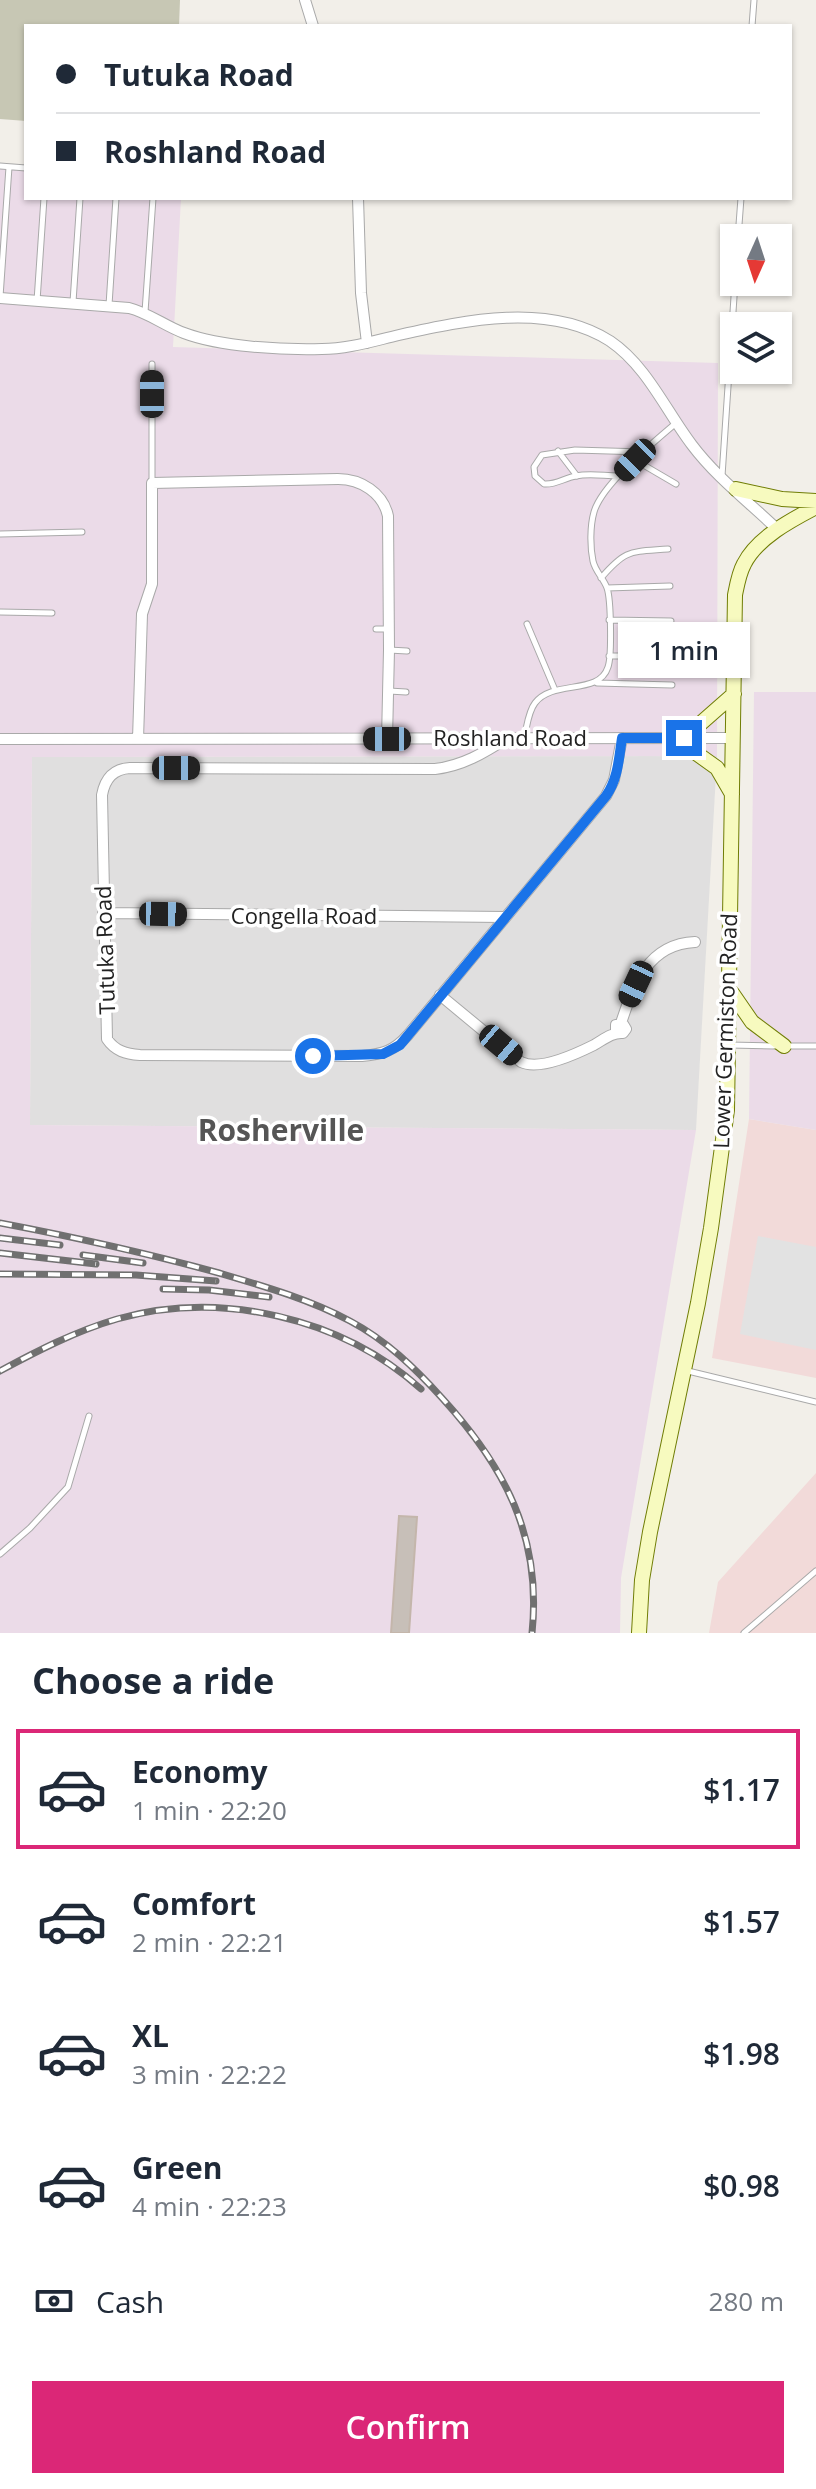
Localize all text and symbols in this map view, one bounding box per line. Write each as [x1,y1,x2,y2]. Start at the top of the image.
text: Tutuka Road [104,54,294,95]
text: Roshland Road [104,131,326,172]
north arrow [720,224,792,296]
map controls [720,224,792,384]
button: layers [720,312,792,384]
car [140,370,164,418]
car [610,434,660,486]
callout: 1 min [618,622,750,678]
text: 1 min [649,632,719,668]
route end [666,720,702,756]
street label: Roshland Road [433,722,587,752]
car [363,727,411,751]
car [152,756,200,780]
street label: Tutuka Road [87,885,121,1015]
street label: Congella Road [231,900,377,930]
car [139,902,187,926]
street label: Lower Germiston Road [705,913,743,1149]
car [615,957,657,1011]
car [475,1020,527,1070]
route start [295,1038,331,1074]
district label: Rosherville [198,1109,364,1150]
text: Choose a ride [32,1656,274,1705]
text: Economy [132,1751,268,1792]
icon: car [36,1753,108,1825]
text: $1.17 [703,1769,780,1810]
text: 1 min · 22:20 [132,1792,287,1828]
text: Comfort [132,1883,256,1924]
icon: car [36,1885,108,1957]
text: $1.57 [703,1901,780,1942]
text: 2 min · 22:21 [132,1924,287,1960]
text: XL [132,2015,169,2056]
icon: car [36,2017,108,2089]
text: $1.98 [703,2033,780,2074]
text: 3 min · 22:22 [132,2056,287,2092]
text: Green [132,2147,223,2188]
icon: car [36,2149,108,2221]
text: $0.98 [703,2165,780,2206]
text: 4 min · 22:23 [132,2188,287,2224]
icon: cash [32,2279,76,2323]
text: Cash [96,2281,164,2322]
text: 280 m [709,2283,784,2319]
button: Confirm [32,2381,784,2473]

